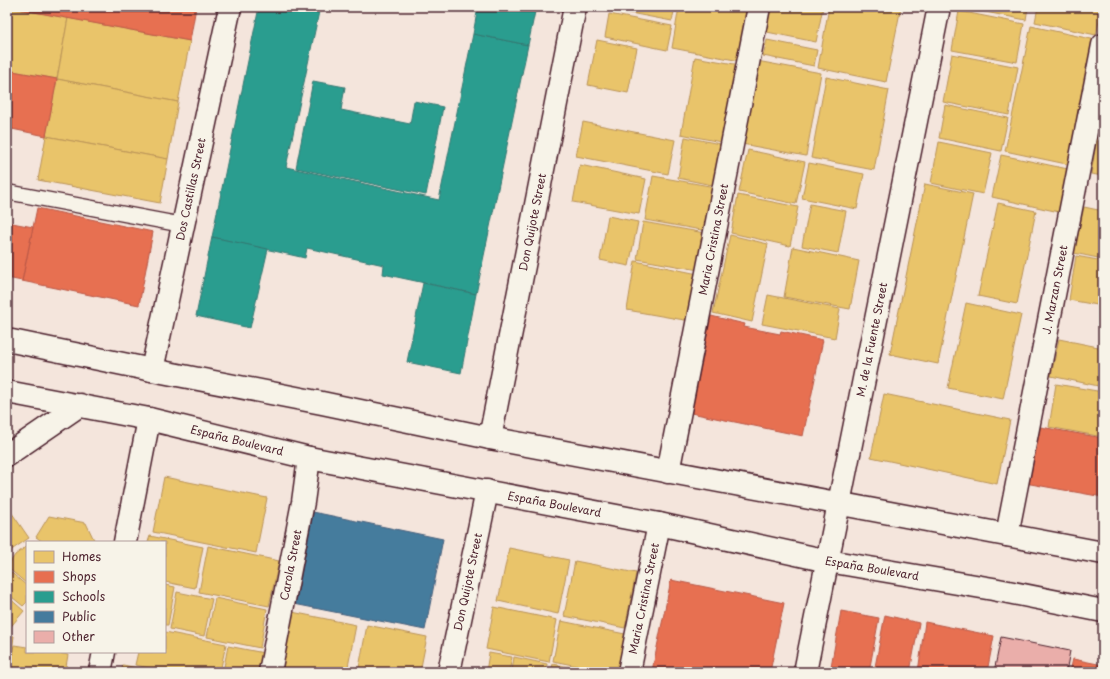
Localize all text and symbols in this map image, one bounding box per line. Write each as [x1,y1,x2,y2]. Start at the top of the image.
street label: Dos Castillas Street [171,136,210,242]
street label: Don Quijote Street [514,172,550,272]
street label: Maria Cristina Street [694,182,732,296]
street label: J. Marzan Street [1038,243,1072,336]
street label: M. de la Fuente Street [852,280,891,398]
street label: España Boulevard [189,420,286,460]
street label: España Boulevard [506,487,603,521]
street label: Carola Street [275,528,306,602]
street label: Don Quijote Street [449,531,486,632]
legend [26,541,166,653]
street label: Maria Cristina Street [624,541,663,655]
text: Homes [62,547,101,565]
street label: España Boulevard [824,552,921,584]
text: Shops [62,567,97,585]
text: Schools [62,587,106,605]
text: Public [62,607,96,625]
text: Other [62,627,95,645]

